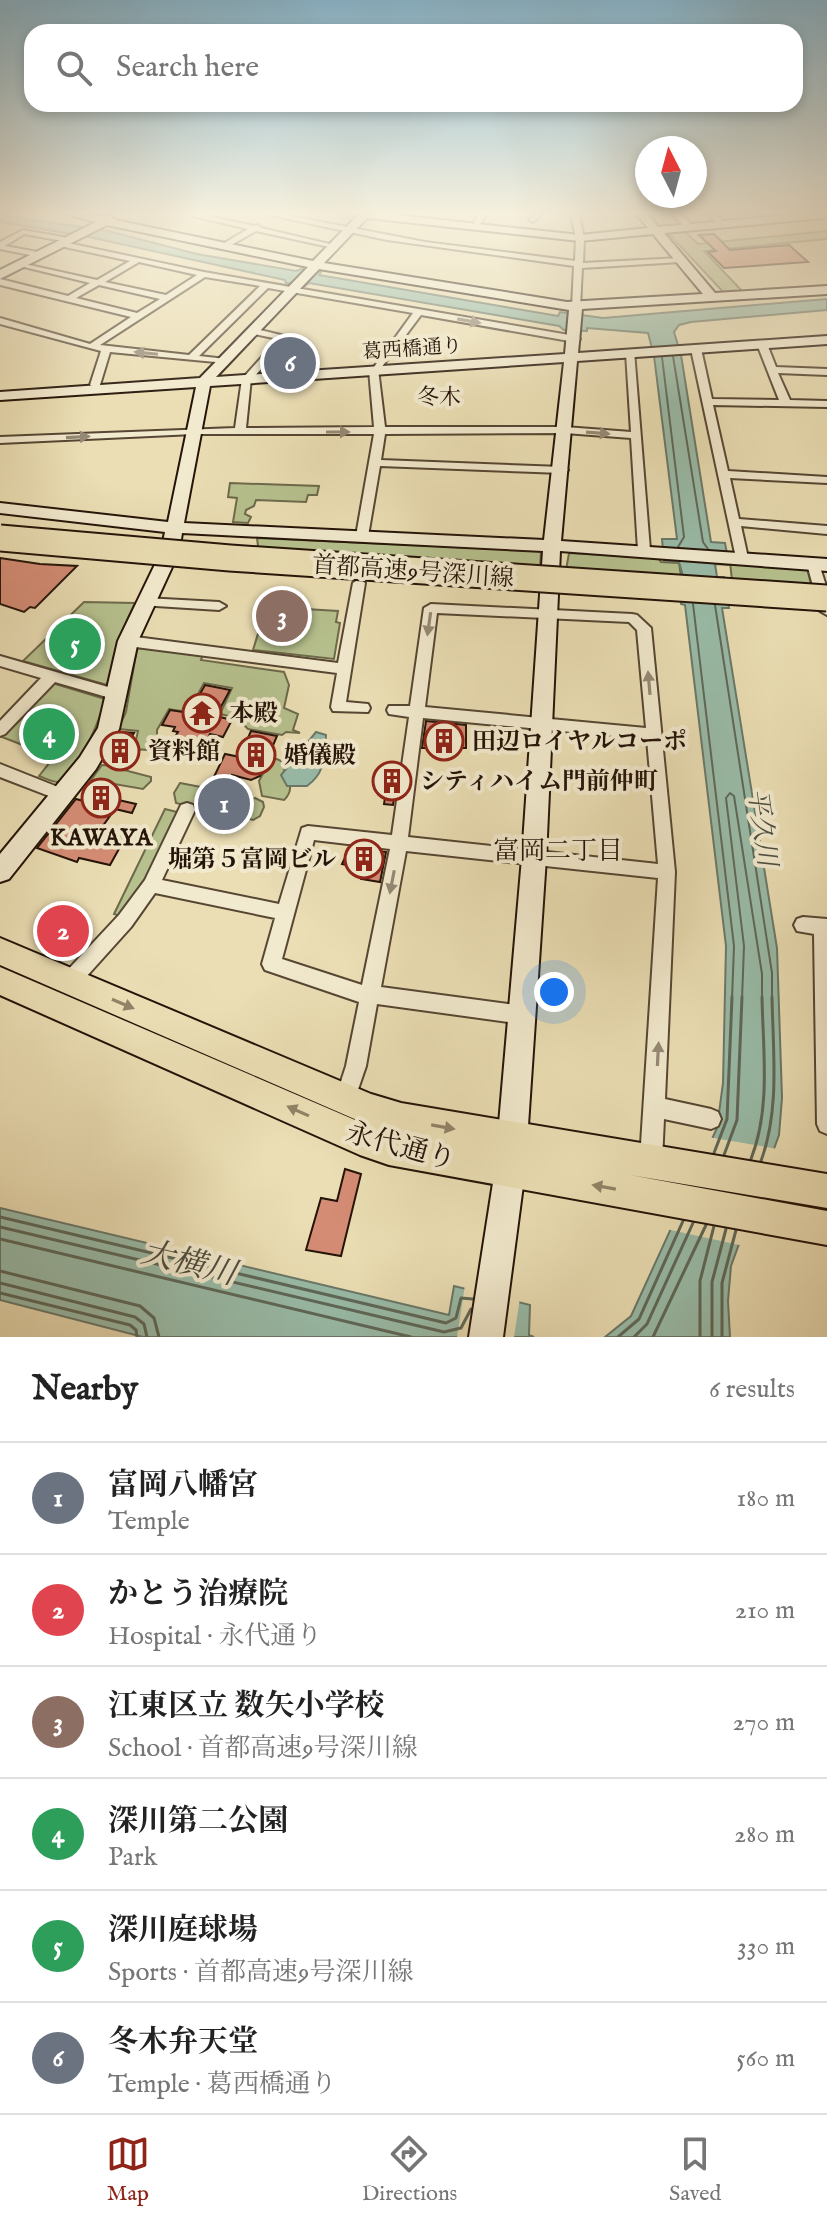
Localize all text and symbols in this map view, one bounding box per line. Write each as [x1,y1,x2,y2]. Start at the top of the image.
search box [24,24,803,112]
icon: search [52,46,96,90]
text: Search here [116,49,259,87]
north arrow [635,136,707,208]
one-way arrow [457,315,482,327]
pin: 6 [264,333,316,393]
street label: 葛西橋通り [361,334,463,365]
one-way arrow [133,346,158,359]
district label: 冬木 [417,384,461,412]
one-way arrow [326,426,351,438]
one-way arrow [586,427,611,440]
one-way arrow [66,430,91,443]
street label: 首都高速9号深川線 [311,550,515,595]
pin: 3 [256,586,308,646]
one-way arrow [422,612,435,637]
pin: 5 [49,614,101,674]
one-way arrow [642,670,655,695]
temple icon: 本殿 [181,692,223,734]
place label: 本殿 [230,699,278,730]
pin: 4 [23,704,75,764]
building icon: 田辺ロイヤルコーポ [423,720,465,762]
place label: 田辺ロイヤルコーポ [472,727,687,758]
building icon: 資料館 [99,730,141,772]
building icon: 婚儀殿 [235,734,277,776]
place label: 資料館 [148,737,220,768]
place label: 婚儀殿 [284,741,356,772]
building icon: シティハイム門前仲町 [371,760,413,802]
place label: シティハイム門前仲町 [420,767,658,798]
pin: 1 [198,774,250,834]
building icon: KAWAYA [80,777,122,819]
water label: 平久川 [740,786,784,871]
place label: KAWAYA [50,823,154,854]
district label: 富岡二丁目 [493,835,623,868]
building icon: 堀第５富岡ビル [343,838,385,880]
place label: 堀第５富岡ビル [168,845,336,876]
one-way arrow [385,869,397,894]
pin: 2 [37,901,89,961]
your location [534,972,574,1012]
one-way arrow [111,998,135,1011]
one-way arrow [652,1041,665,1066]
one-way arrow [286,1105,310,1118]
street label: 永代通り [342,1116,459,1179]
one-way arrow [431,1121,456,1133]
one-way arrow [591,1180,616,1192]
water label: 大横川 [137,1233,243,1297]
text: Nearby [32,1368,138,1411]
text: 6 results [709,1373,795,1406]
text: 富岡八幡宮 [108,1467,258,1505]
text: 1 [53,1482,63,1515]
text: 180 m [737,1482,795,1515]
text: Temple [108,1505,190,1538]
text: かとう治療院 [108,1576,288,1614]
text: 2 [52,1594,64,1627]
text: 210 m [735,1594,795,1627]
text: Hospital · 永代通り [108,1620,322,1653]
text: 江東区立 数矢小学校 [108,1688,385,1726]
text: 3 [53,1706,63,1739]
text: 270 m [732,1706,795,1739]
text: School · 首都高速9号深川線 [108,1732,418,1765]
text: 深川第二公園 [108,1803,288,1841]
text: 4 [52,1818,64,1851]
text: 280 m [734,1818,795,1851]
text: Park [108,1841,157,1874]
text: 深川庭球場 [108,1912,258,1950]
text: 5 [53,1930,63,1963]
text: 330 m [737,1930,795,1963]
text: Sports · 首都高速9号深川線 [108,1956,413,1989]
text: 冬木弁天堂 [108,2024,258,2062]
text: 6 [53,2042,63,2075]
text: 560 m [736,2042,795,2075]
text: Temple · 葛西橋通り [108,2068,337,2101]
tab: Map [106,2132,150,2208]
tab: Directions [362,2132,457,2208]
tab: Saved [669,2132,721,2208]

